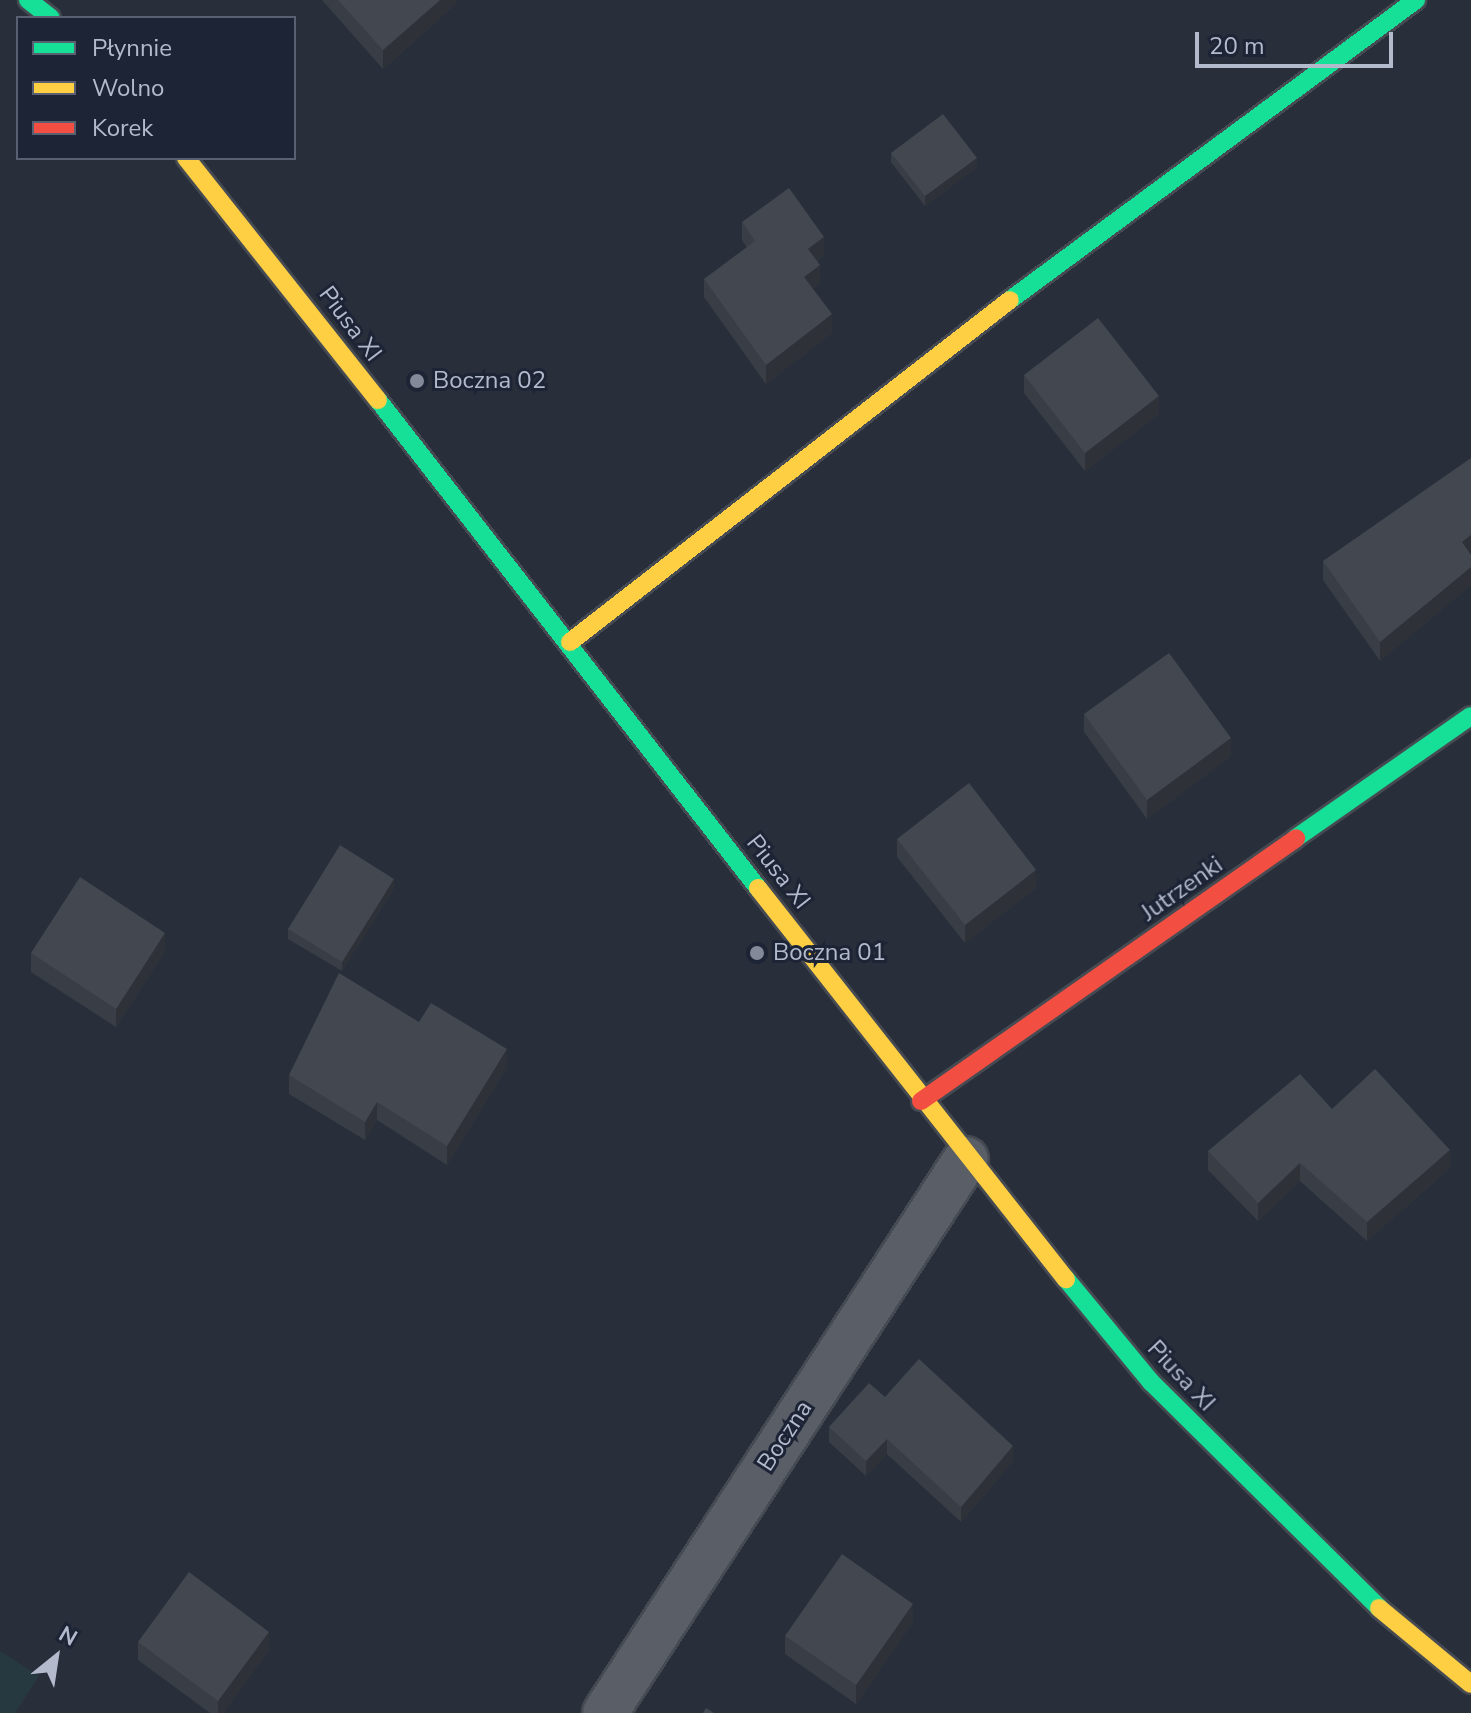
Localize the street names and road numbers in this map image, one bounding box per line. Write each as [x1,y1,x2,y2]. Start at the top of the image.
street label: Piusa XI [313,281,387,367]
street label: Piusa XI [740,829,816,915]
street label: Jutrzenki [1136,850,1228,928]
street label: Piusa XI [1141,1335,1221,1417]
street label: Boczna [752,1395,818,1477]

